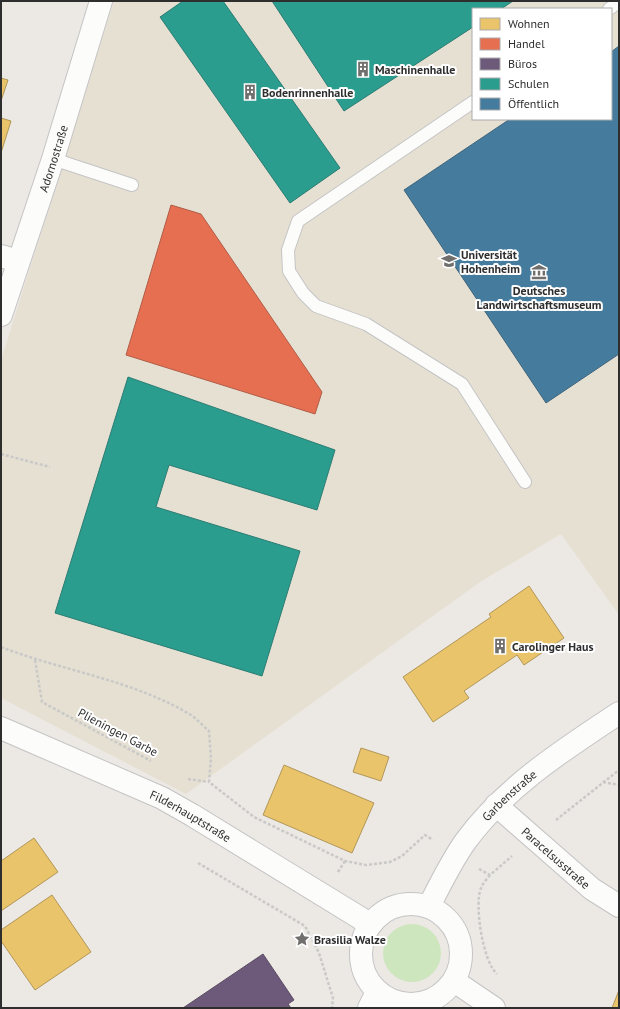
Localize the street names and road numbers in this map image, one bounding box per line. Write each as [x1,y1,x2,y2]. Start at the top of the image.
street label: Adornostraße [35,123,70,194]
street label: Plieningen Garbe [76,705,160,759]
street label: Garbenstraße [478,766,539,824]
street label: Filderhauptstraße [148,786,234,845]
street label: Paracelsusstraße [519,824,594,892]

